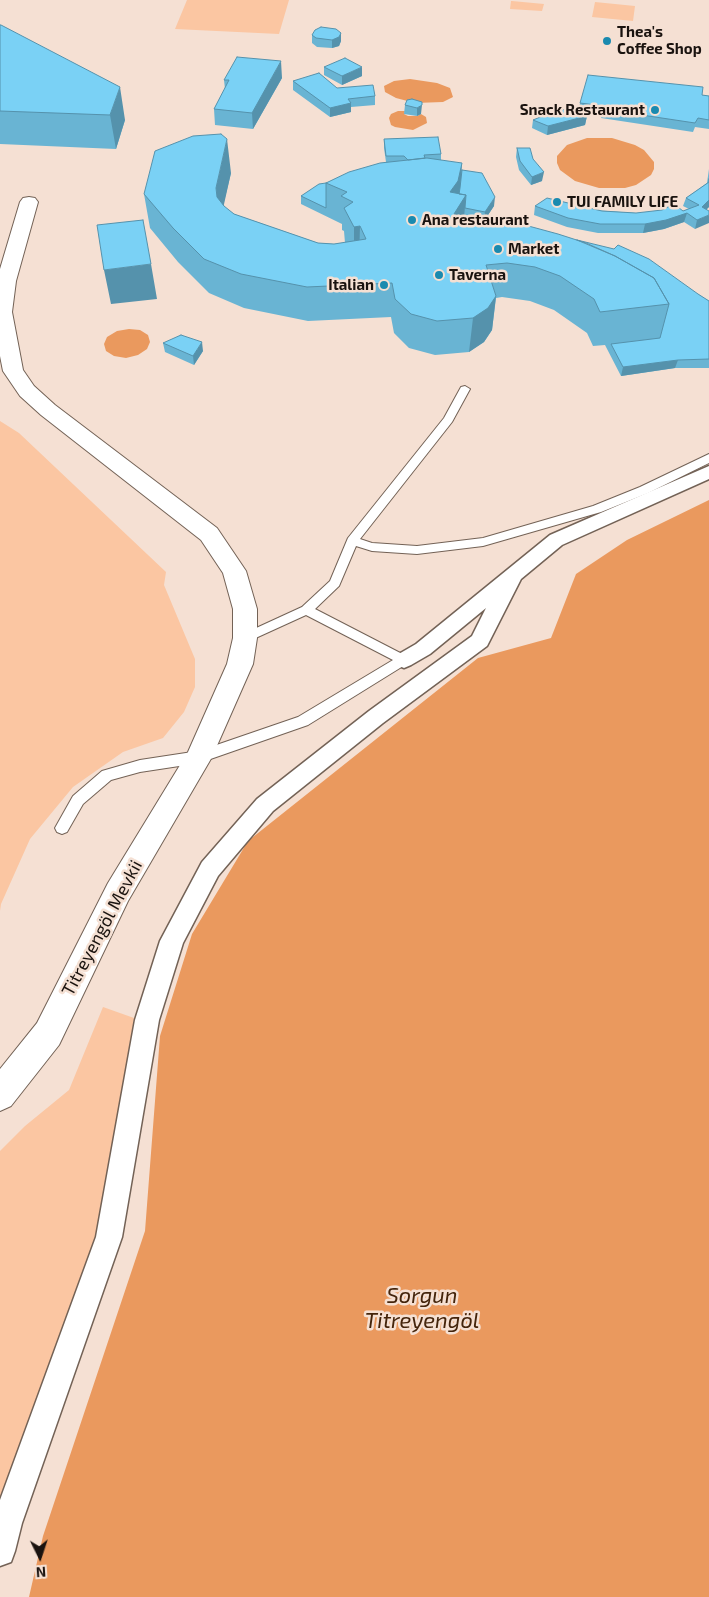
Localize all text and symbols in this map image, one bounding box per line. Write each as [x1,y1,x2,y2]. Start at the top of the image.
place label: Thea's Coffee Shop [617,23,702,58]
marker: Thea's Coffee Shop [601,35,613,47]
place label: Snack Restaurant [520,101,645,119]
marker: Snack Restaurant [649,104,661,116]
place label: TUI FAMILY LIFE [567,193,678,211]
marker: TUI FAMILY LIFE [551,196,563,208]
place label: Ana restaurant [422,211,529,229]
marker: Ana restaurant [406,214,418,226]
place label: Market [508,240,559,258]
marker: Market [492,243,504,255]
place label: Taverna [449,266,506,284]
marker: Taverna [433,269,445,281]
place label: Italian [328,276,374,294]
marker: Italian [378,279,390,291]
street label: Titreyengöl Mevkii [57,856,147,1000]
water label: Sorgun Titreyengöl [365,1283,479,1334]
north arrow [15,1532,65,1582]
text: N [35,1564,47,1581]

